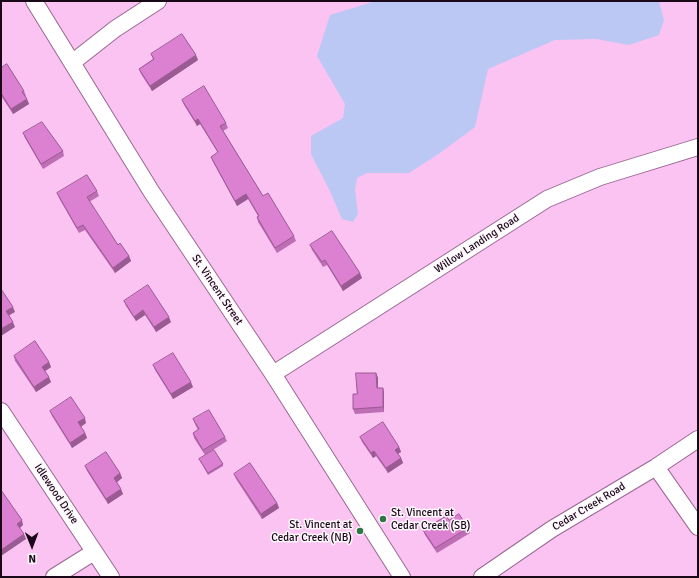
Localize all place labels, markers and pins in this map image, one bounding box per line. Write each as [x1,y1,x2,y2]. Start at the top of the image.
place label: St. Vincent at Cedar Creek (SB) [391,506,470,532]
marker: St. Vincent at Cedar Creek (SB) [378,514,388,524]
place label: St. Vincent at Cedar Creek (NB) [271,518,352,544]
marker: St. Vincent at Cedar Creek (NB) [355,526,365,536]

